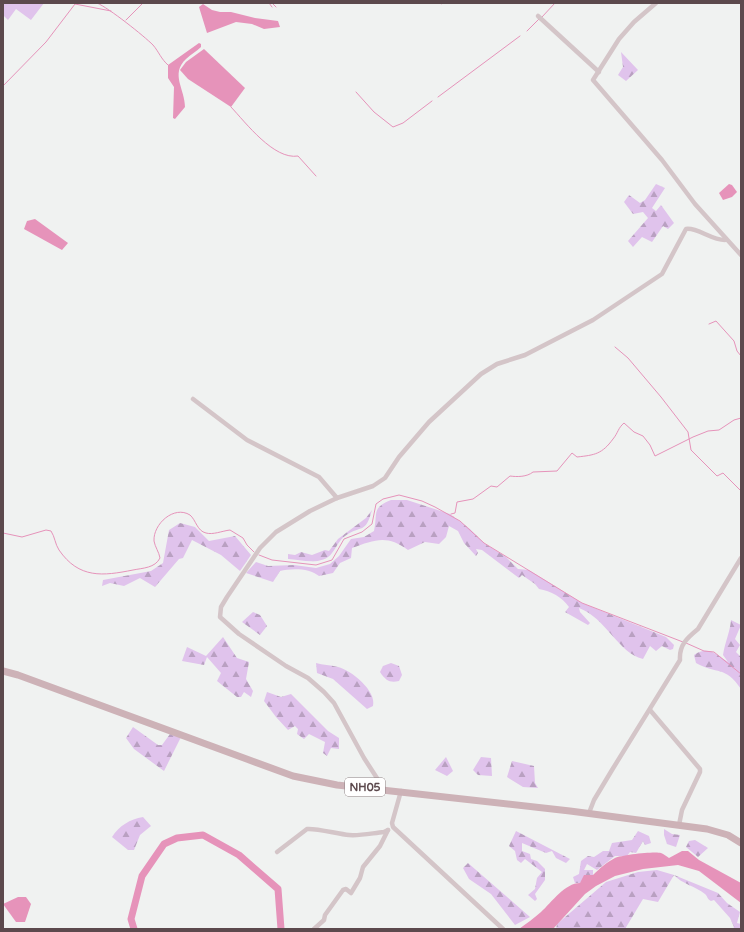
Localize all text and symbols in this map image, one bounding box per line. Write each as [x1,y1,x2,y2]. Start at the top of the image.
road number: NH05 [345,778,385,796]

